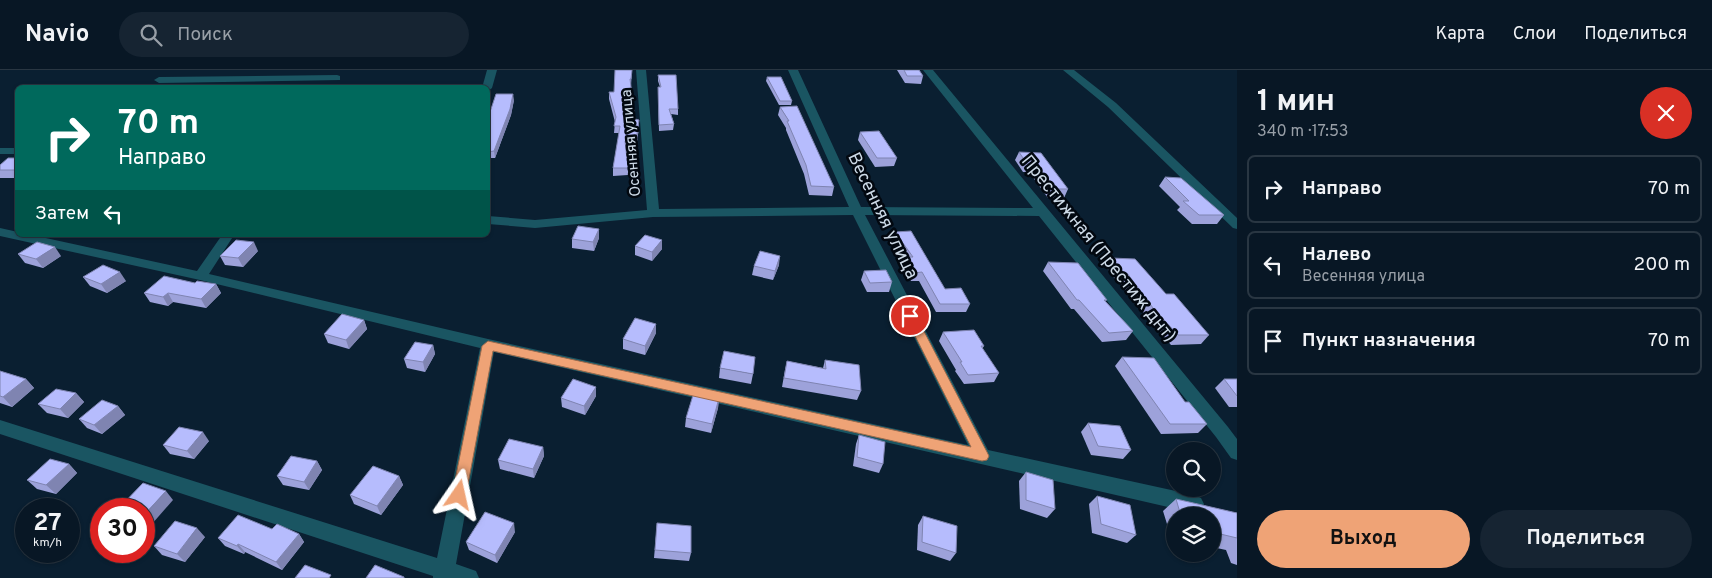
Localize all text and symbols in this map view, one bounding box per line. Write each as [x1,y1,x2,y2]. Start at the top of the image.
search box [119,12,469,57]
text: Navio [25,20,89,50]
icon: search [137,21,165,49]
text: Поиск [177,23,233,47]
text: Карта [1435,23,1485,46]
text: Слои [1513,23,1556,46]
text: Поделиться [1584,23,1687,46]
text: 1 мин [1257,84,1335,121]
button: close [1640,87,1692,139]
street label: Осенняя улица [618,88,646,198]
text: 70 m [118,102,199,146]
icon: right [35,105,100,170]
text: 340 m · 17:53 [1257,122,1348,142]
text: Направо [118,145,206,172]
street label: Весенняя улица [841,149,923,283]
street label: Престижная (Престиж днт) [1015,151,1181,347]
icon: right [1259,175,1287,203]
text: Направо [1302,177,1382,201]
text: 70 m [1648,177,1690,201]
icon: left [99,200,127,228]
text: Затем [35,202,89,226]
text: Налево [1302,243,1371,267]
icon: left [1259,251,1287,279]
text: 200 m [1634,253,1690,277]
text: Весенняя улица [1302,267,1425,287]
pin [889,295,931,337]
icon: arrive [896,302,924,330]
icon: arrive [1259,327,1287,355]
text: Пункт назначения [1302,329,1476,353]
text: 70 m [1648,329,1690,353]
map controls [1166,442,1221,562]
button: search [1166,442,1221,497]
position arrow [432,468,484,520]
speed limit sign: 30 [90,498,155,563]
button: layers [1166,507,1221,562]
text: 27 [33,508,62,540]
button: Выход [1257,510,1470,568]
button: Поделиться [1480,510,1692,568]
text: km/h [33,535,62,551]

